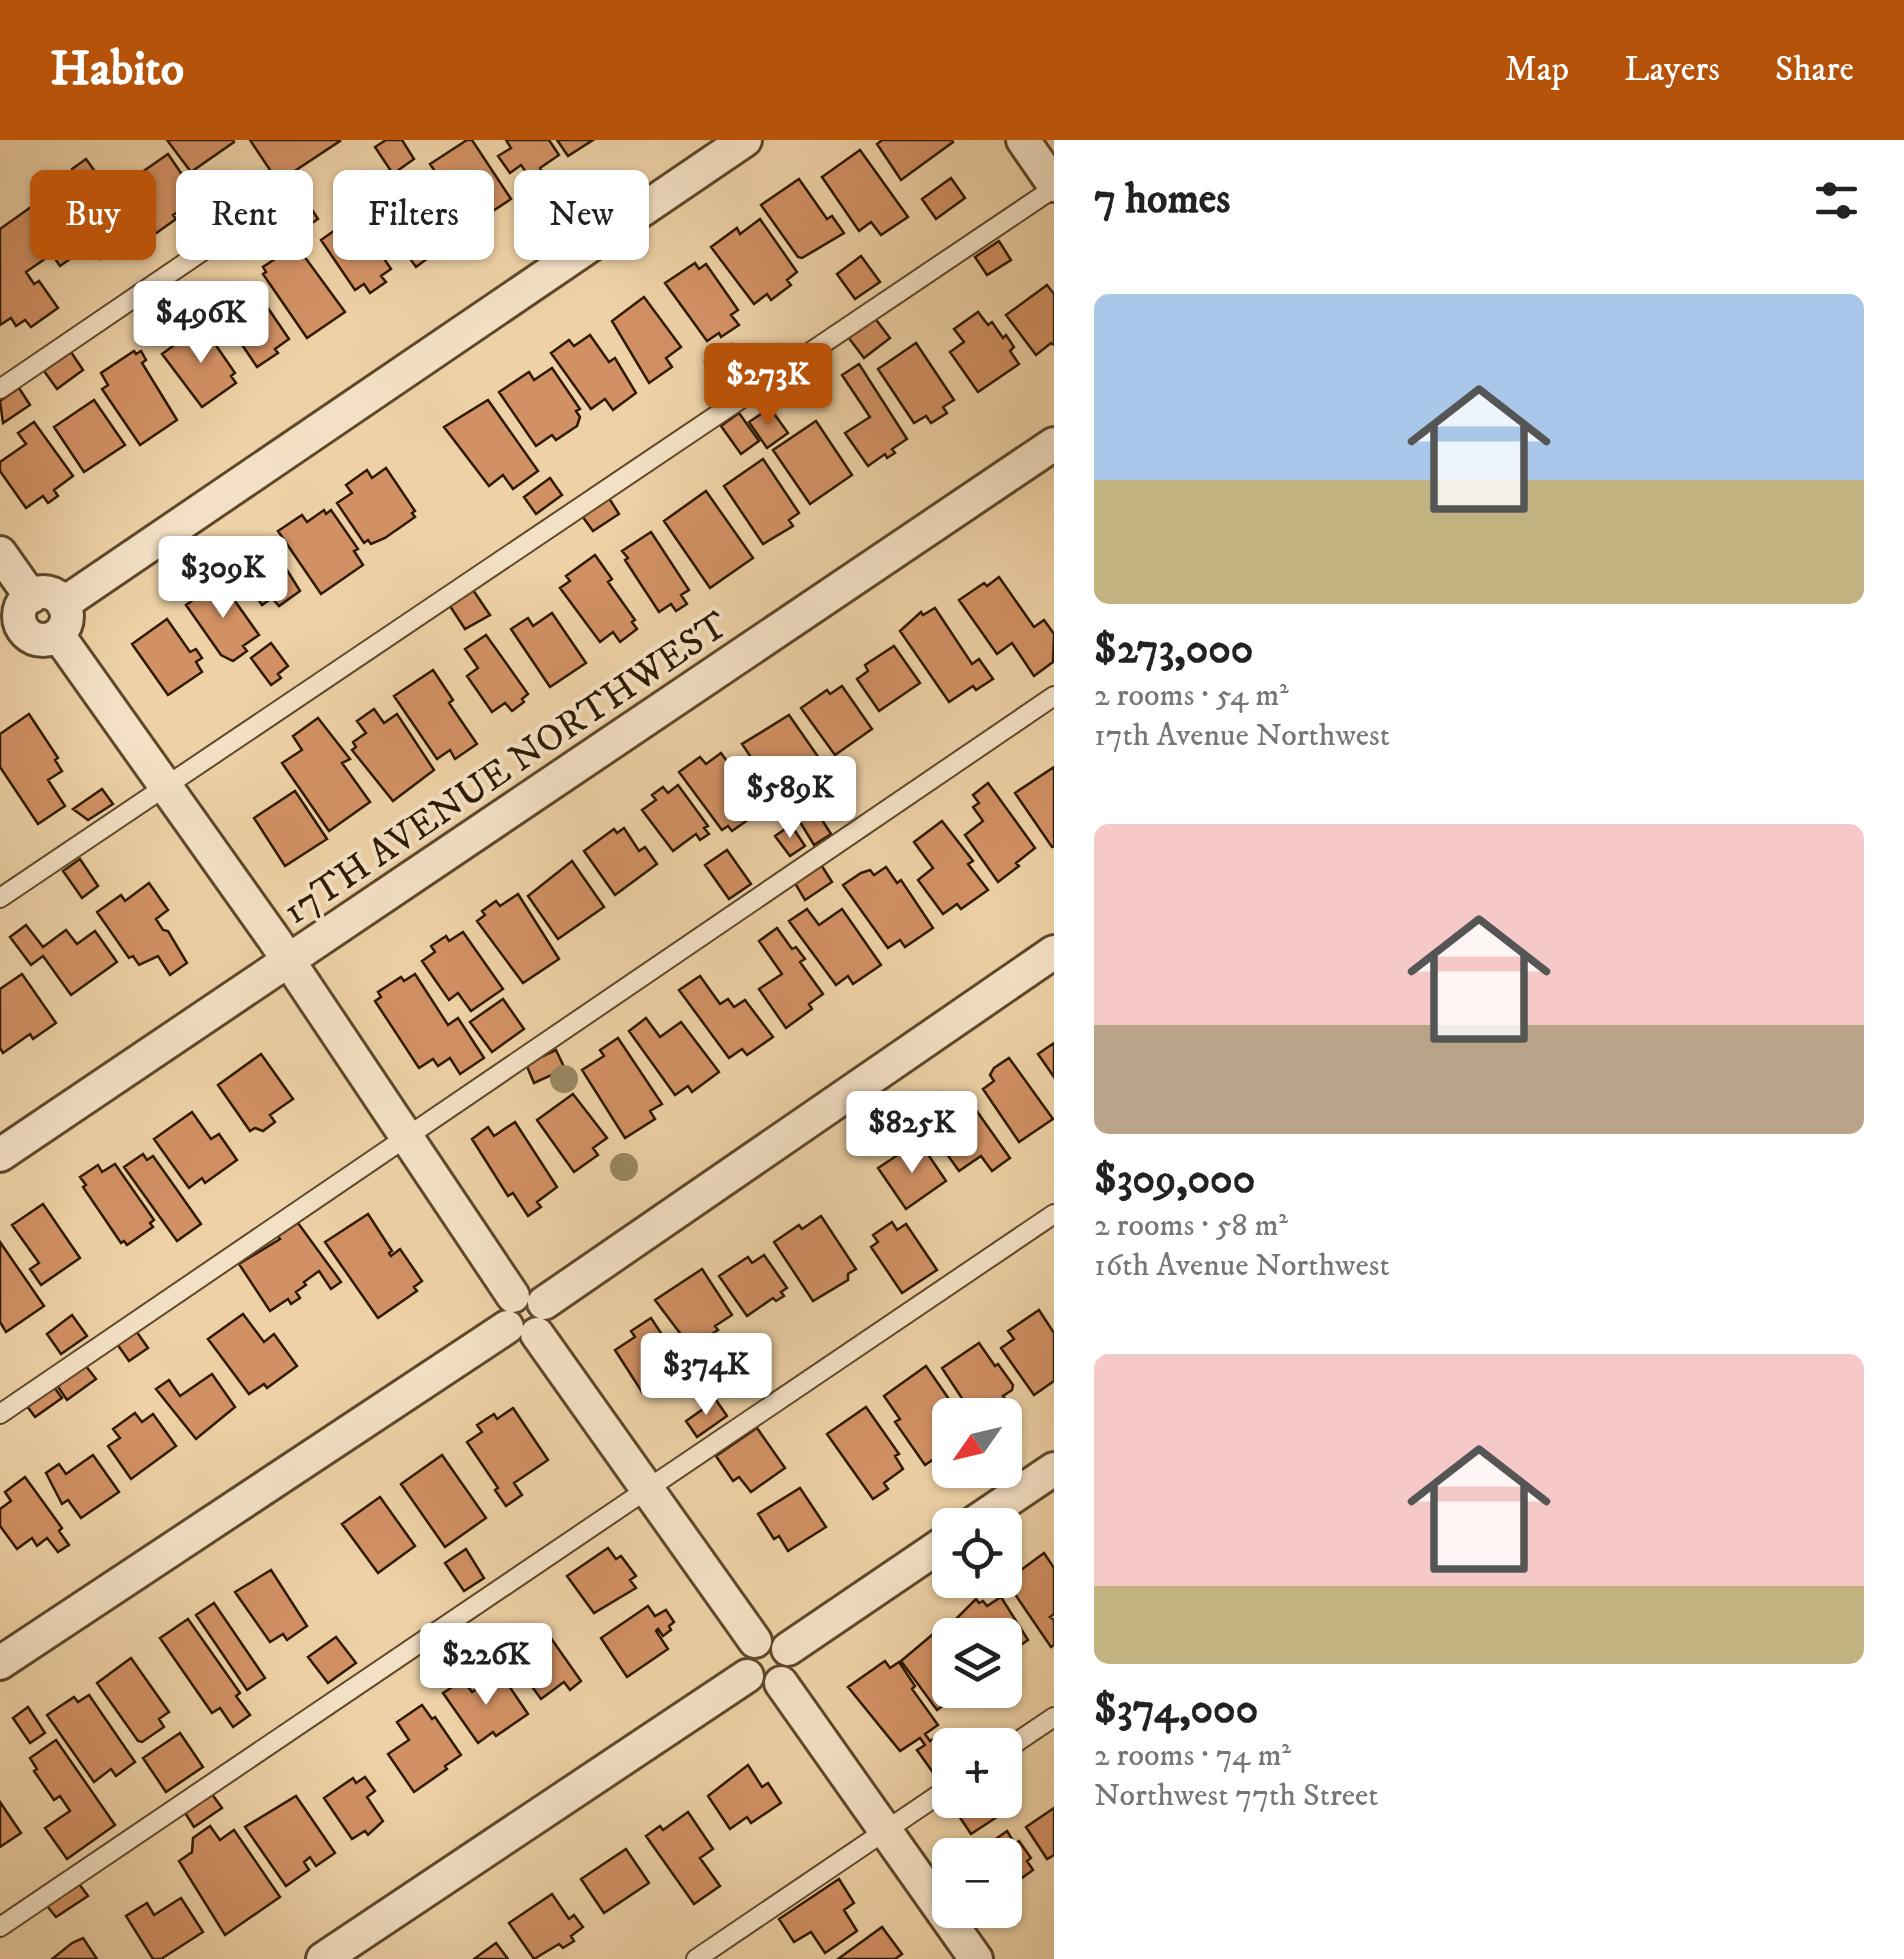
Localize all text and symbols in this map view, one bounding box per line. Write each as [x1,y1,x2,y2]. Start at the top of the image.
text: Habito [50,40,184,100]
text: Map [1505,48,1569,92]
text: Layers [1624,48,1720,92]
text: Share [1775,48,1854,92]
chip: Buy [30,170,156,260]
chip: Rent [176,170,313,260]
chip: Filters [333,170,494,260]
chip: New [514,170,649,260]
icon: filters [1809,173,1864,228]
text: 7 homes [1094,174,1230,226]
pin: $496K [131,281,271,366]
text: $496K [156,293,246,333]
pin: $273K [698,343,838,428]
text: $273K [726,355,810,395]
icon: home [1389,359,1569,539]
pin: $309K [153,536,293,621]
text: $309K [180,548,266,588]
street label: 17TH AVENUE NORTHWEST [275,602,738,936]
text: $273,000 [1094,624,1253,676]
text: 2 rooms · 54 m² [1094,676,1289,716]
text: 17th Avenue Northwest [1094,716,1390,756]
pin: $589K [720,756,860,841]
text: $589K [746,768,834,808]
icon: home [1389,889,1569,1069]
pin: $825K [842,1091,982,1176]
text: $825K [868,1103,956,1143]
text: $309,000 [1094,1154,1255,1206]
text: 2 rooms · 58 m² [1094,1206,1288,1246]
text: 16th Avenue Northwest [1094,1246,1390,1286]
pin: $374K [636,1333,776,1418]
text: $374K [663,1345,749,1385]
north arrow [932,1398,1022,1488]
map controls [932,1398,1022,1928]
icon: home [1389,1419,1569,1599]
button: locate [932,1508,1022,1598]
button: layers [932,1618,1022,1708]
pin: $226K [416,1623,556,1708]
text: $226K [442,1635,530,1675]
text: $374,000 [1094,1684,1258,1736]
button: + [932,1728,1022,1818]
text: 2 rooms · 74 m² [1094,1736,1291,1776]
text: Northwest 77th Street [1094,1776,1379,1816]
button: − [932,1838,1022,1928]

